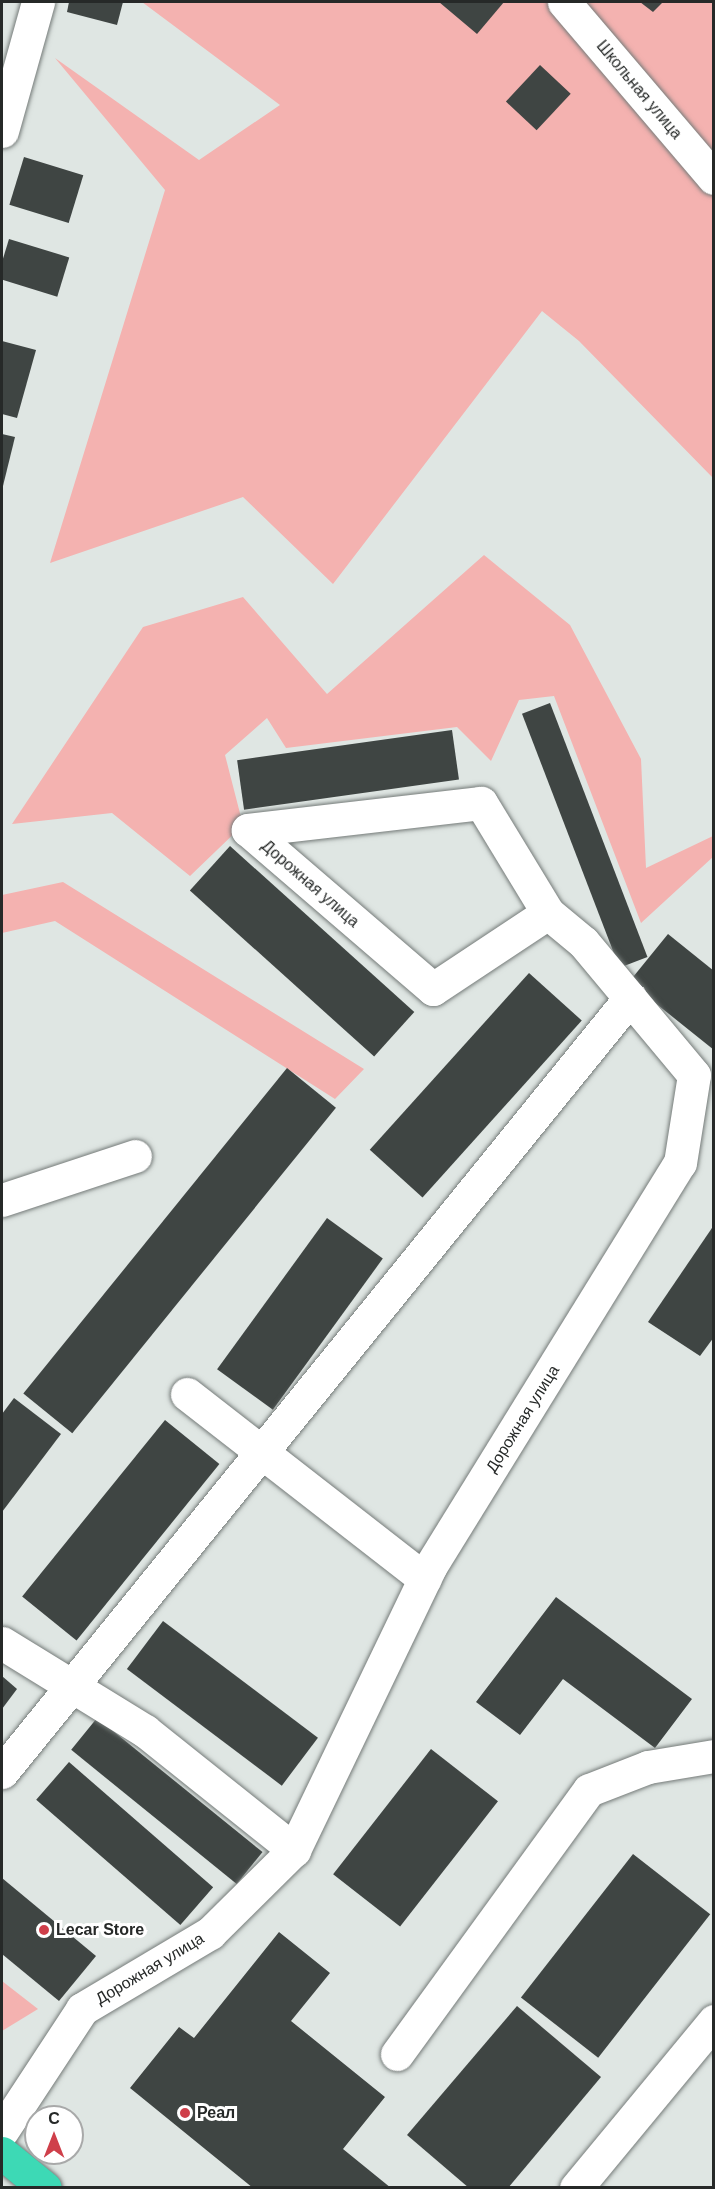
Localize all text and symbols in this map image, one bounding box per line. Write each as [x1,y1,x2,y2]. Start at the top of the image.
street label: Школьная улица [592,37,686,143]
street label: Дорожная улица [257,836,363,932]
street label: Дорожная улица [482,1362,564,1476]
place label: Lecar Store [56,1920,144,1940]
marker: Lecar Store [37,1923,51,1937]
street label: Дорожная улица [92,1929,208,2009]
place label: Реал [197,2103,235,2123]
north arrow [24,2105,84,2165]
marker: Реал [178,2106,192,2120]
text: С [48,2110,60,2127]

